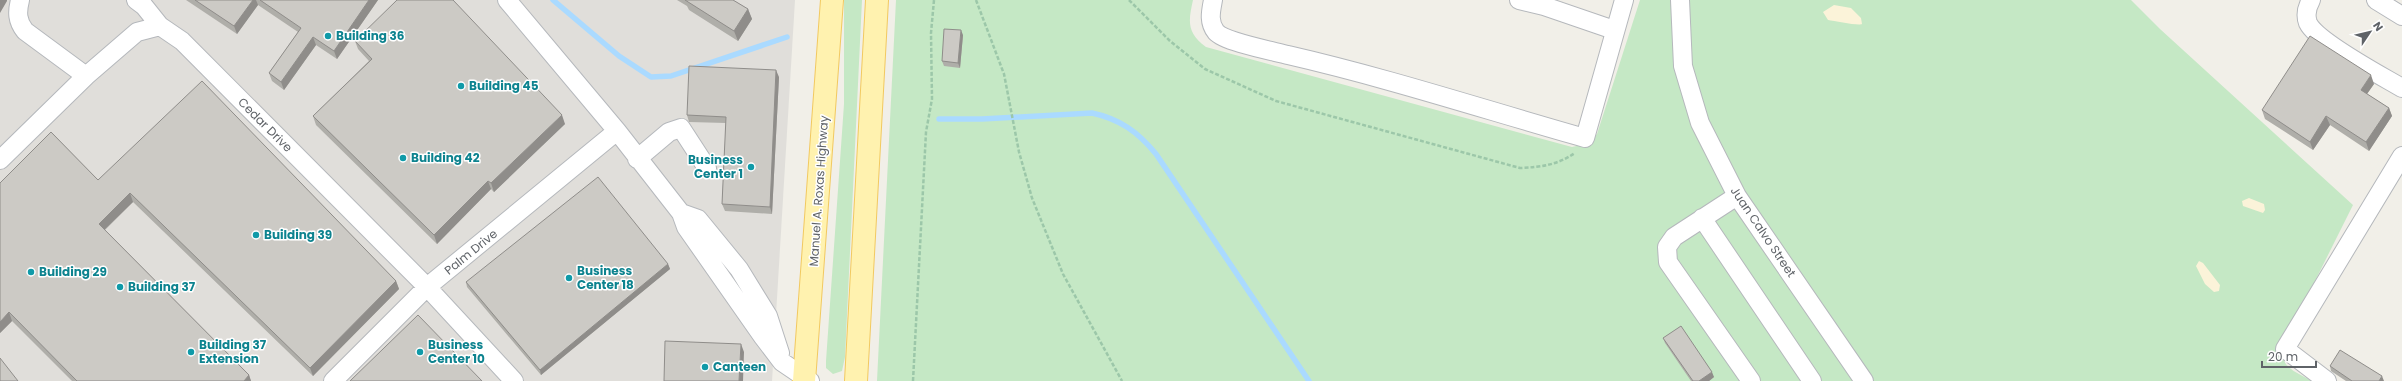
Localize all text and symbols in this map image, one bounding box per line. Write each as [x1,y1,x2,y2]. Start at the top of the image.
north arrow [2350,12,2390,52]
text: N [2369,18,2387,34]
place label: Building 36 [336,27,405,44]
marker: Building 36 [323,31,333,41]
place label: Building 45 [469,77,539,94]
marker: Building 45 [456,81,466,91]
street label: Cedar Drive [234,94,296,156]
street label: Manuel A. Roxas Highway [805,115,832,267]
place label: Building 42 [411,149,480,166]
place label: Business Center 1 [688,151,743,182]
marker: Building 42 [398,153,408,163]
marker: Business Center 1 [746,162,756,172]
street label: Juan Calvo Street [1727,183,1800,280]
street label: Palm Drive [441,225,501,278]
place label: Building 39 [264,226,332,243]
marker: Building 39 [251,230,261,240]
place label: Business Center 18 [577,262,634,293]
place label: Building 29 [39,263,107,280]
marker: Building 29 [26,267,36,277]
marker: Business Center 18 [564,273,574,283]
place label: Building 37 [128,278,196,295]
marker: Building 37 [115,282,125,292]
place label: Building 37 Extension [199,336,267,367]
place label: Business Center 10 [428,336,485,367]
scale bar [2262,343,2316,369]
marker: Building 37 Extension [186,347,196,357]
marker: Business Center 10 [415,347,425,357]
text: 20 m [2268,348,2298,365]
place label: Canteen [713,358,766,375]
marker: Canteen [700,362,710,372]

